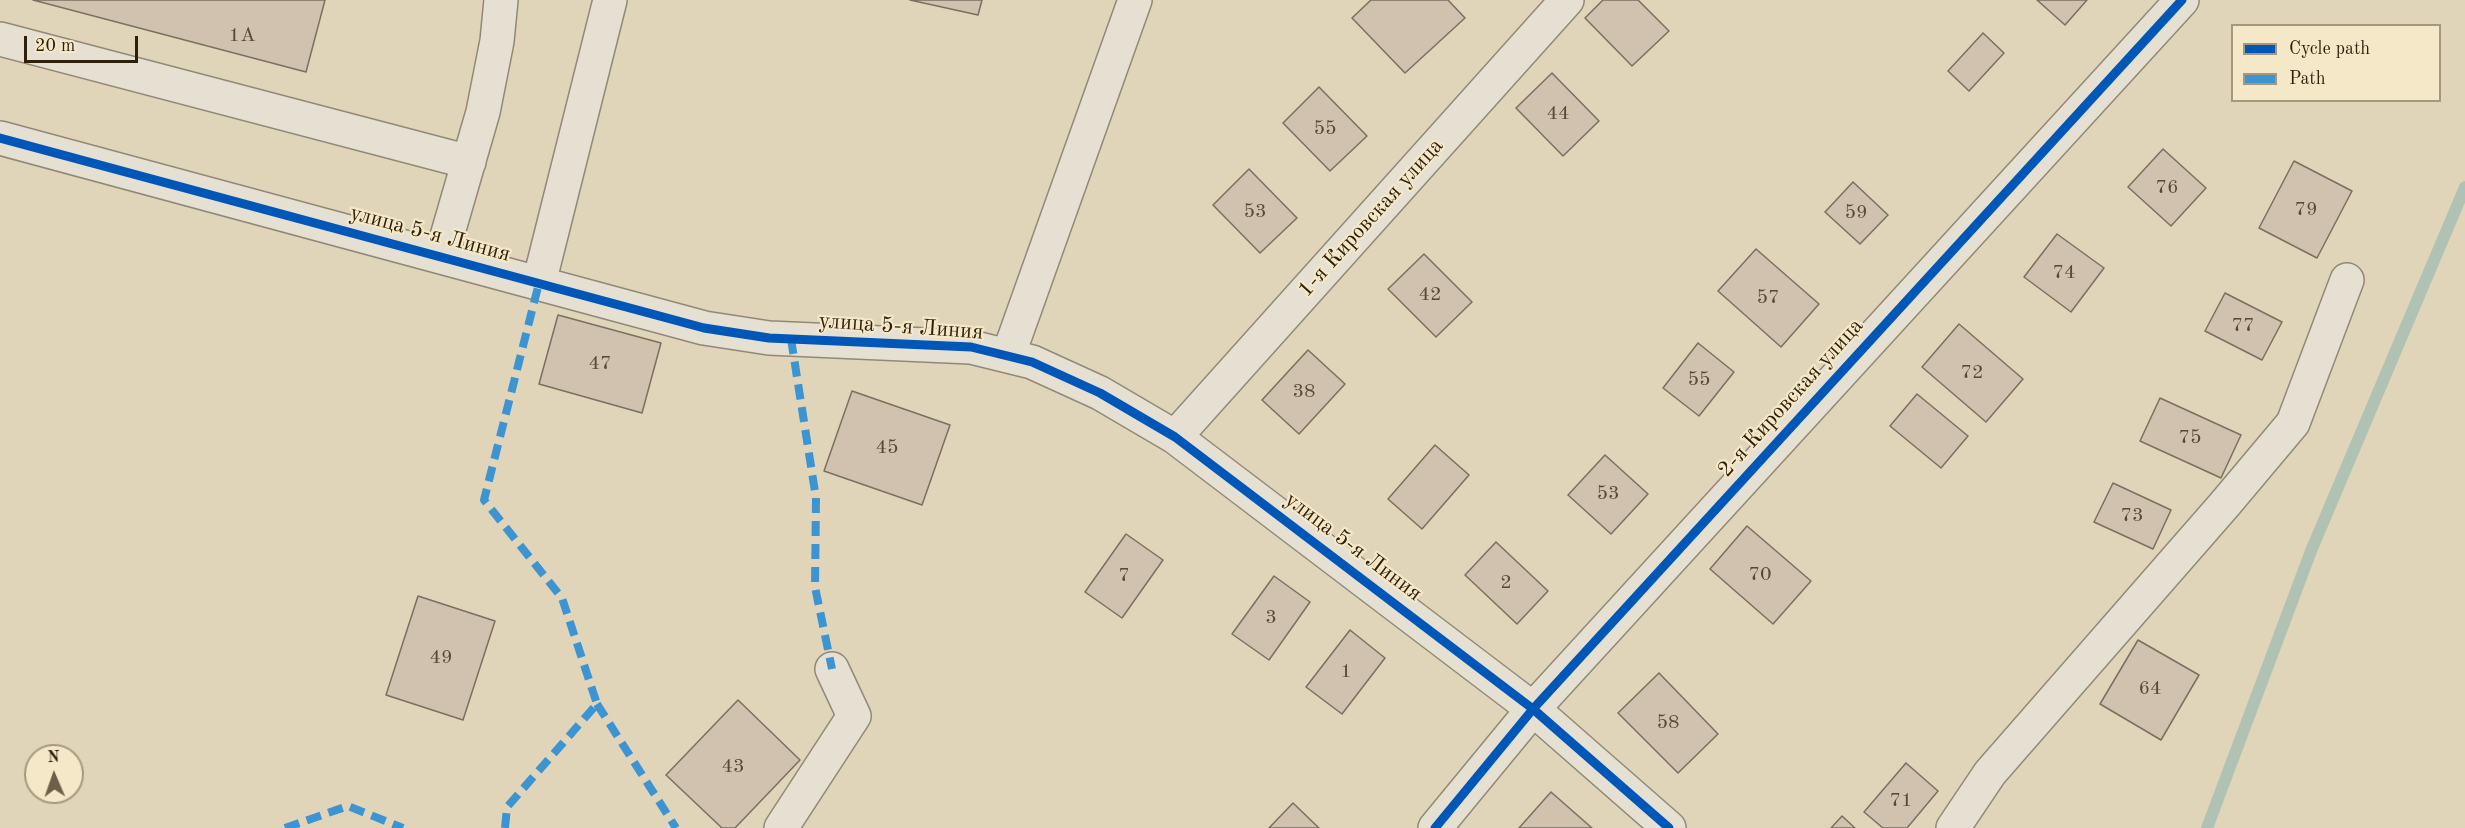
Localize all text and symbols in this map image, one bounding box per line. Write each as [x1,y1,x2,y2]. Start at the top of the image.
scale bar [27,24,141,62]
house number: 1А [229,24,255,48]
legend [2231,24,2441,102]
text: 20 m [35,37,75,55]
text: Cycle path [2289,40,2370,58]
text: Path [2289,70,2325,88]
house number: 44 [1546,102,1570,126]
house number: 55 [1313,117,1337,141]
street label: 1-я Кировская улица [1293,133,1449,303]
house number: 76 [2155,176,2179,200]
house number: 79 [2294,198,2318,222]
street label: улица 5-я Линия [347,200,513,268]
house number: 53 [1243,200,1267,224]
house number: 59 [1844,201,1868,225]
house number: 74 [2052,261,2076,285]
house number: 42 [1418,283,1442,307]
house number: 57 [1756,286,1780,310]
street label: улица 5-я Линия [818,308,984,346]
street label: 2-я Кировская улица [1713,313,1869,483]
house number: 77 [2231,314,2255,338]
house number: 47 [588,352,612,376]
house number: 72 [1960,361,1984,385]
house number: 55 [1687,368,1711,392]
house number: 38 [1292,380,1316,404]
house number: 75 [2178,426,2202,450]
house number: 45 [875,436,899,460]
house number: 53 [1596,482,1620,506]
street label: улица 5-я Линия [1279,487,1427,607]
house number: 73 [2120,504,2144,528]
house number: 70 [1748,563,1772,587]
house number: 7 [1118,564,1130,588]
house number: 2 [1500,571,1512,595]
house number: 3 [1265,606,1277,630]
house number: 49 [429,646,453,670]
house number: 1 [1340,660,1352,684]
house number: 64 [2138,677,2162,701]
house number: 58 [1656,711,1680,735]
north arrow [24,744,84,804]
text: N [47,750,60,766]
house number: 43 [721,755,745,779]
house number: 71 [1889,789,1913,813]

